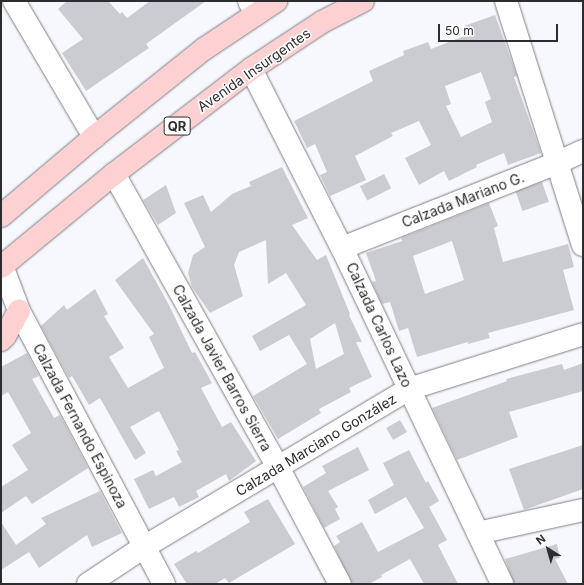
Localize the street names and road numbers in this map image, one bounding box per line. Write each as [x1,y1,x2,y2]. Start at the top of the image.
street label: Avenida Insurgentes [194,25,314,115]
road number: QR [163,115,191,137]
street label: Calzada Mariano G. [399,169,527,231]
street label: Calzada Carlos Lazo [343,260,415,390]
street label: Calzada Javier Barros Sierra [169,282,275,454]
street label: Calzada Fernando Espinoza [29,341,131,511]
street label: Calzada Marciano González [233,390,399,500]

